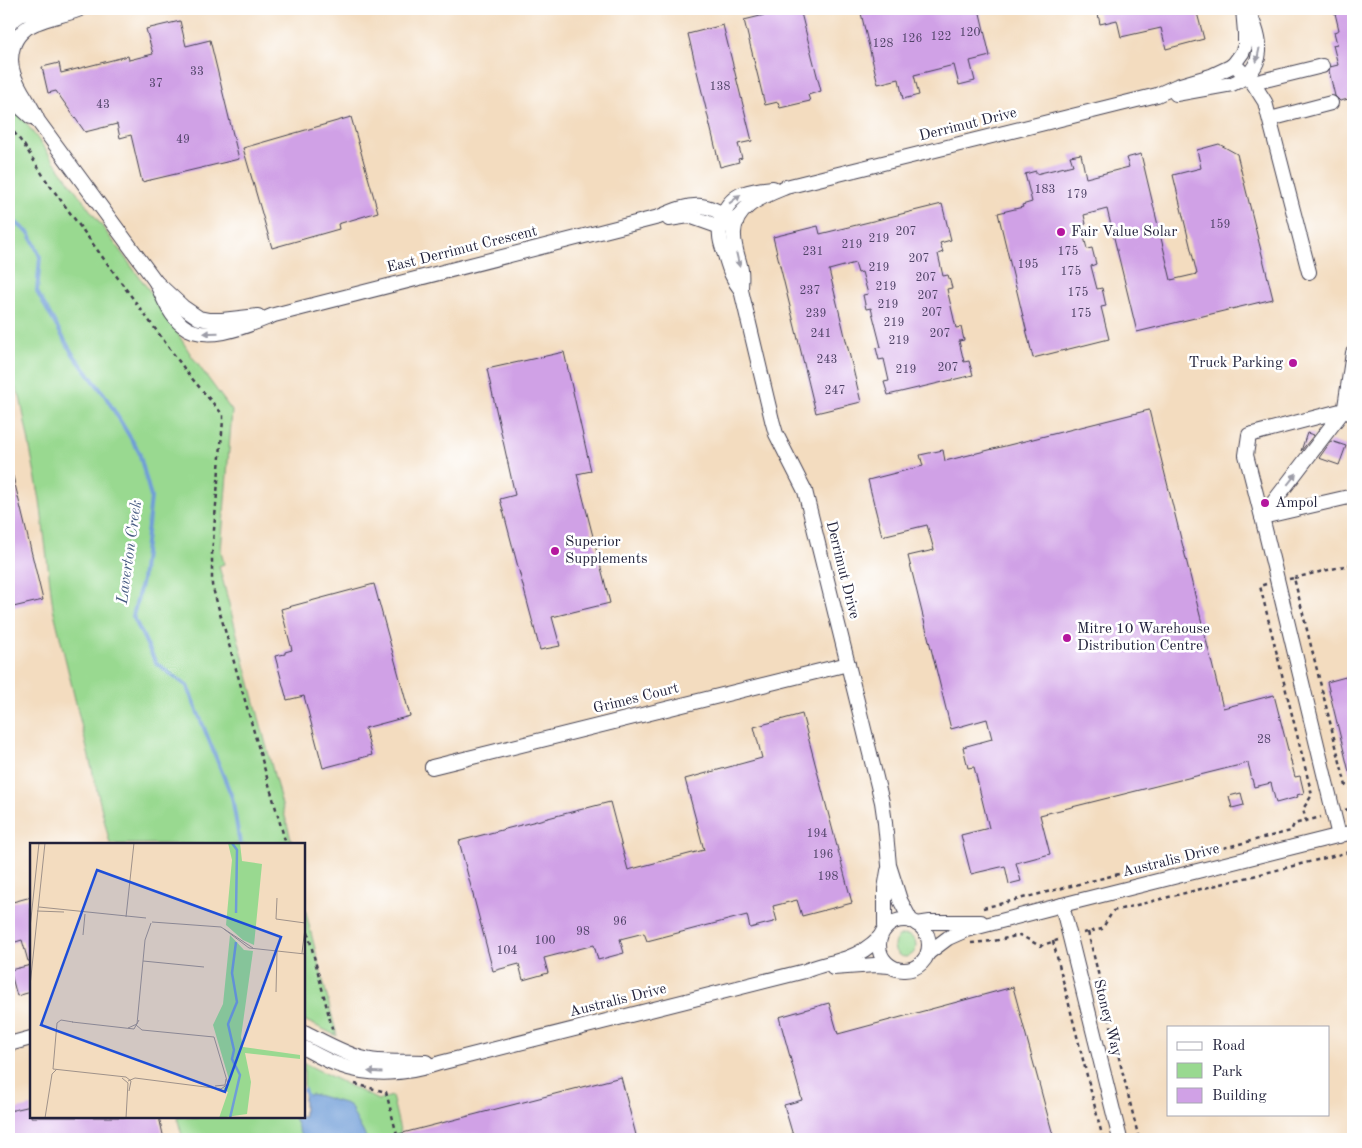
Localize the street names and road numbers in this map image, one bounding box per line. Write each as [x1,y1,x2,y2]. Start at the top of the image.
street label: Derrimut Drive [917,106,1019,144]
street label: East Derrimut Crescent [385,224,539,276]
street label: Derrimut Drive [823,519,861,621]
street label: Grimes Court [592,681,680,717]
street label: Australis Drive [1121,842,1221,880]
street label: Stoney Way [1090,978,1124,1058]
street label: Australis Drive [568,982,668,1020]

